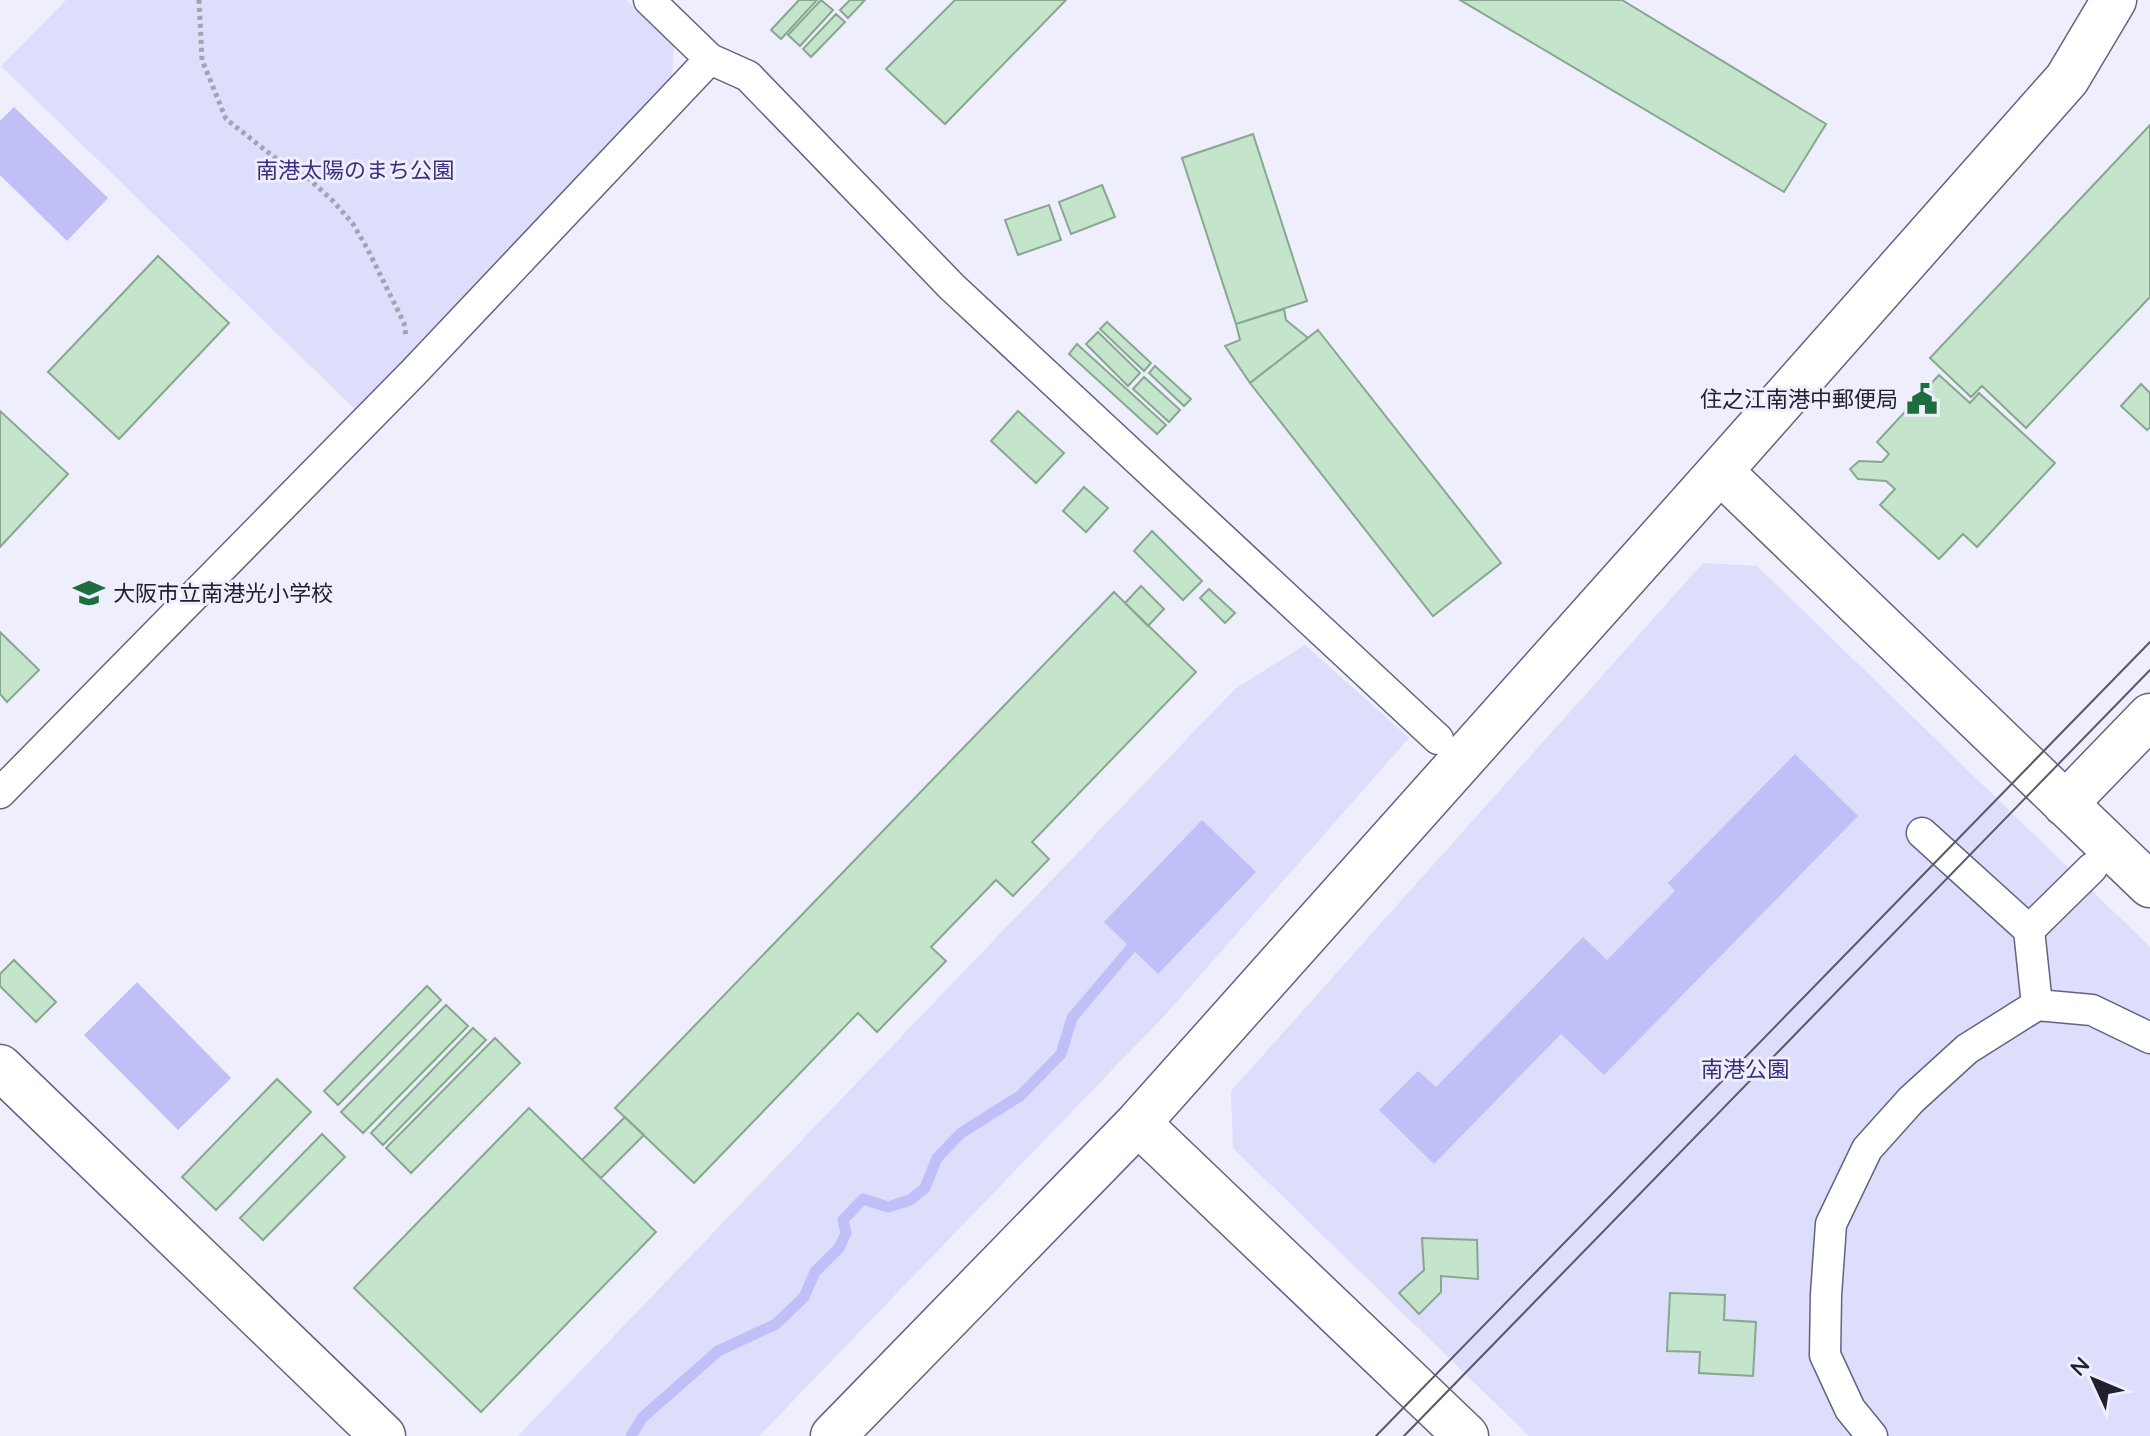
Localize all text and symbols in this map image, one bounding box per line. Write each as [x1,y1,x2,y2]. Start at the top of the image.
park label: 南港太陽のまち公園 [256,156,454,184]
public building icon: 住之江南港中郵便局 [1905,382,1939,416]
place label: 住之江南港中郵便局 [1700,385,1898,413]
school or university icon: 大阪市立南港光小学校 [72,576,106,610]
place label: 大阪市立南港光小学校 [113,579,333,607]
park label: 南港公園 [1701,1055,1789,1083]
north arrow [2054,1340,2134,1420]
text: N [2064,1351,2095,1382]

